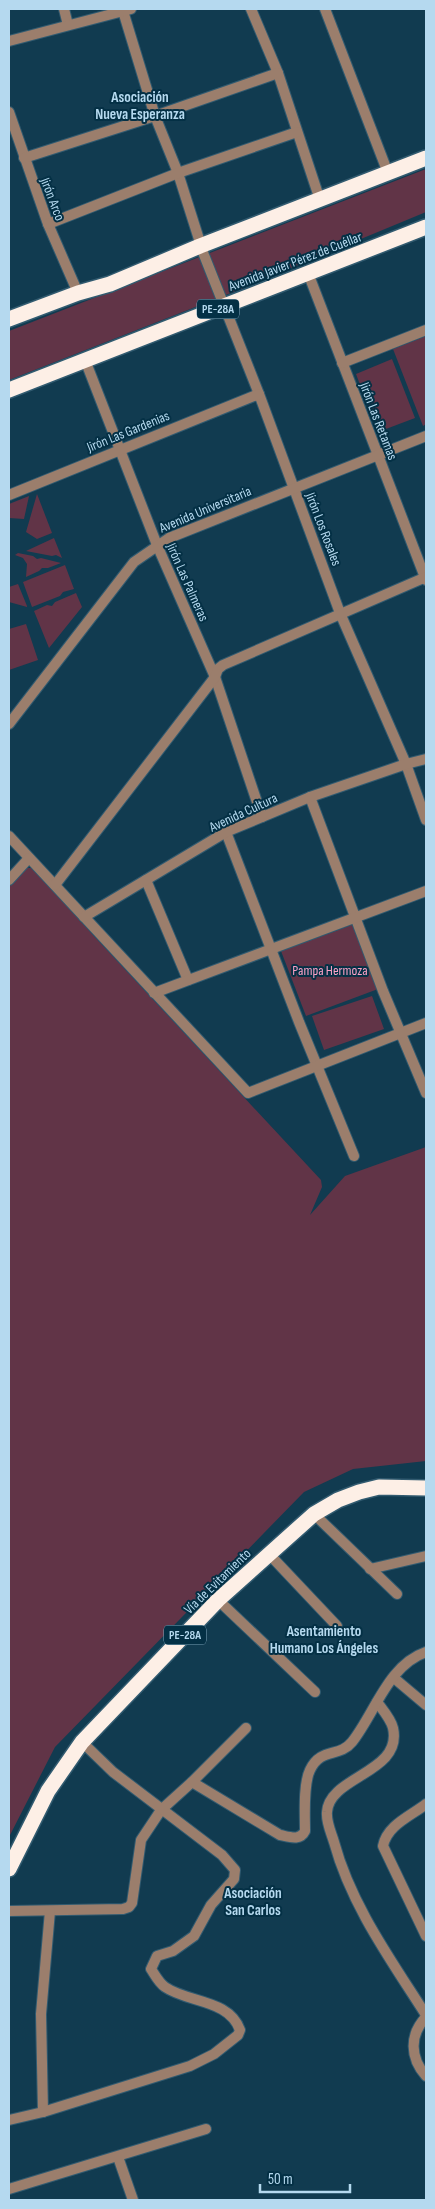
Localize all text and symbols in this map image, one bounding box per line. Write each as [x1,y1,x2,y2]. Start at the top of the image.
district label: Asociación Nueva Esperanza [95,88,185,124]
street label: Jirón Arco [36,174,69,223]
street label: Avenida Javier Pérez de Cuéllar [225,228,364,295]
road number: PE-28A [197,300,239,318]
street label: Jirón Las Retamas [356,379,401,463]
street label: Jirón Las Gardenias [83,407,172,456]
street label: Avenida Universitaria [156,482,254,537]
street label: Jirón Los Rosales [301,489,345,568]
street label: Jirón Las Palmeras [162,540,212,624]
street label: Avenida Cultura [205,789,280,836]
park label: Pampa Hermoza [292,962,368,979]
street label: Vía de Evitamiento [180,1545,255,1618]
district label: Asentamiento Humano Los Ángeles [270,1622,378,1658]
road number: PE-28A [164,1626,206,1644]
district label: Asociación San Carlos [223,1884,282,1920]
scale bar [260,2162,350,2194]
text: 50 m [268,2170,293,2189]

